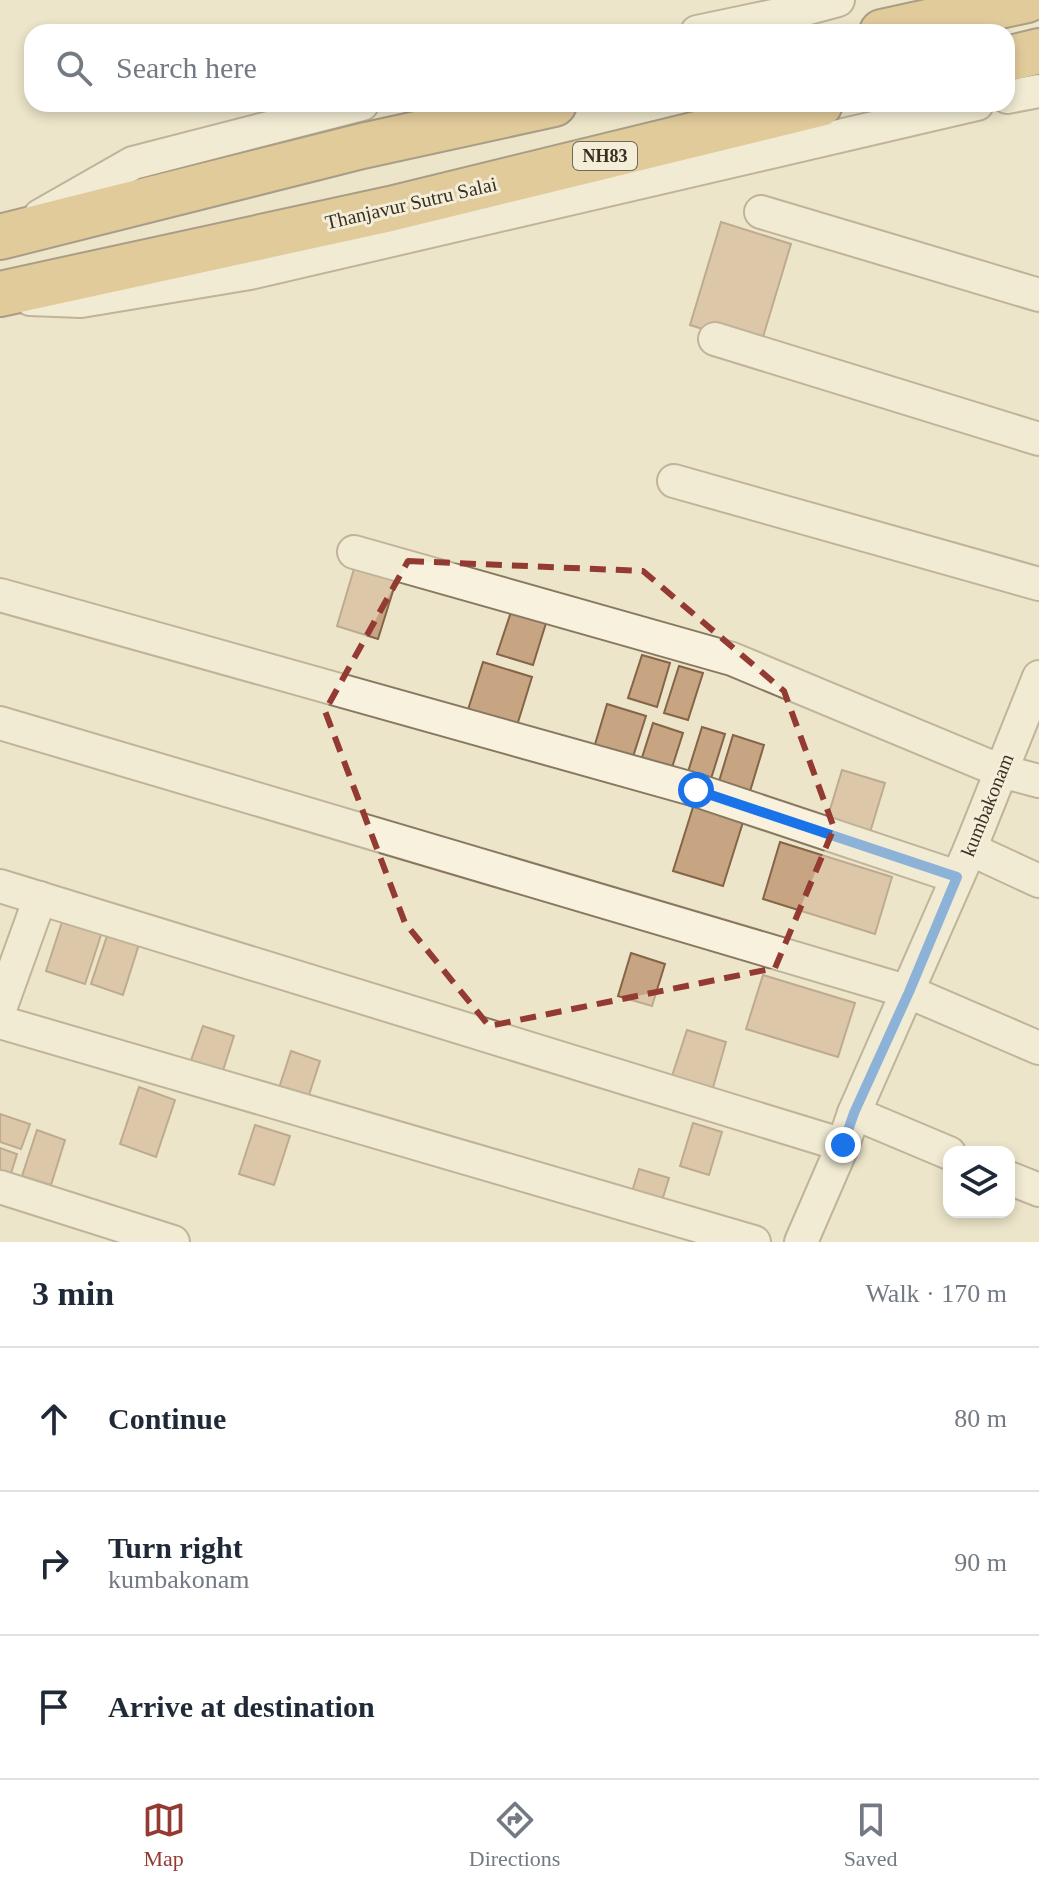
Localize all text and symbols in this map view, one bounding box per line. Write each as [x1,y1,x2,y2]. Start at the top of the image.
search box [24,24,1015,112]
icon: search [52,46,96,90]
text: Search here [116,51,257,84]
road number: NH83 [573,142,637,170]
street label: Thanjavur Sutru Salai [323,172,500,234]
street label: kumbakonam [956,750,1018,860]
route start [678,772,714,808]
route end [825,1127,861,1163]
map controls [943,1146,1015,1218]
button: layers [943,1146,1015,1218]
text: 3 min [32,1275,114,1312]
text: Walk · 170 m [865,1279,1007,1308]
icon: ahead [32,1397,76,1441]
text: Continue [108,1402,226,1435]
text: 80 m [954,1404,1007,1433]
text: Turn right [108,1531,243,1564]
icon: right [32,1541,76,1585]
text: 90 m [954,1548,1007,1577]
text: kumbakonam [108,1565,250,1594]
icon: arrive [32,1685,76,1729]
text: Arrive at destination [108,1690,375,1723]
tab: Map [142,1798,186,1872]
tab: Directions [469,1798,560,1872]
tab: Saved [844,1798,897,1872]

